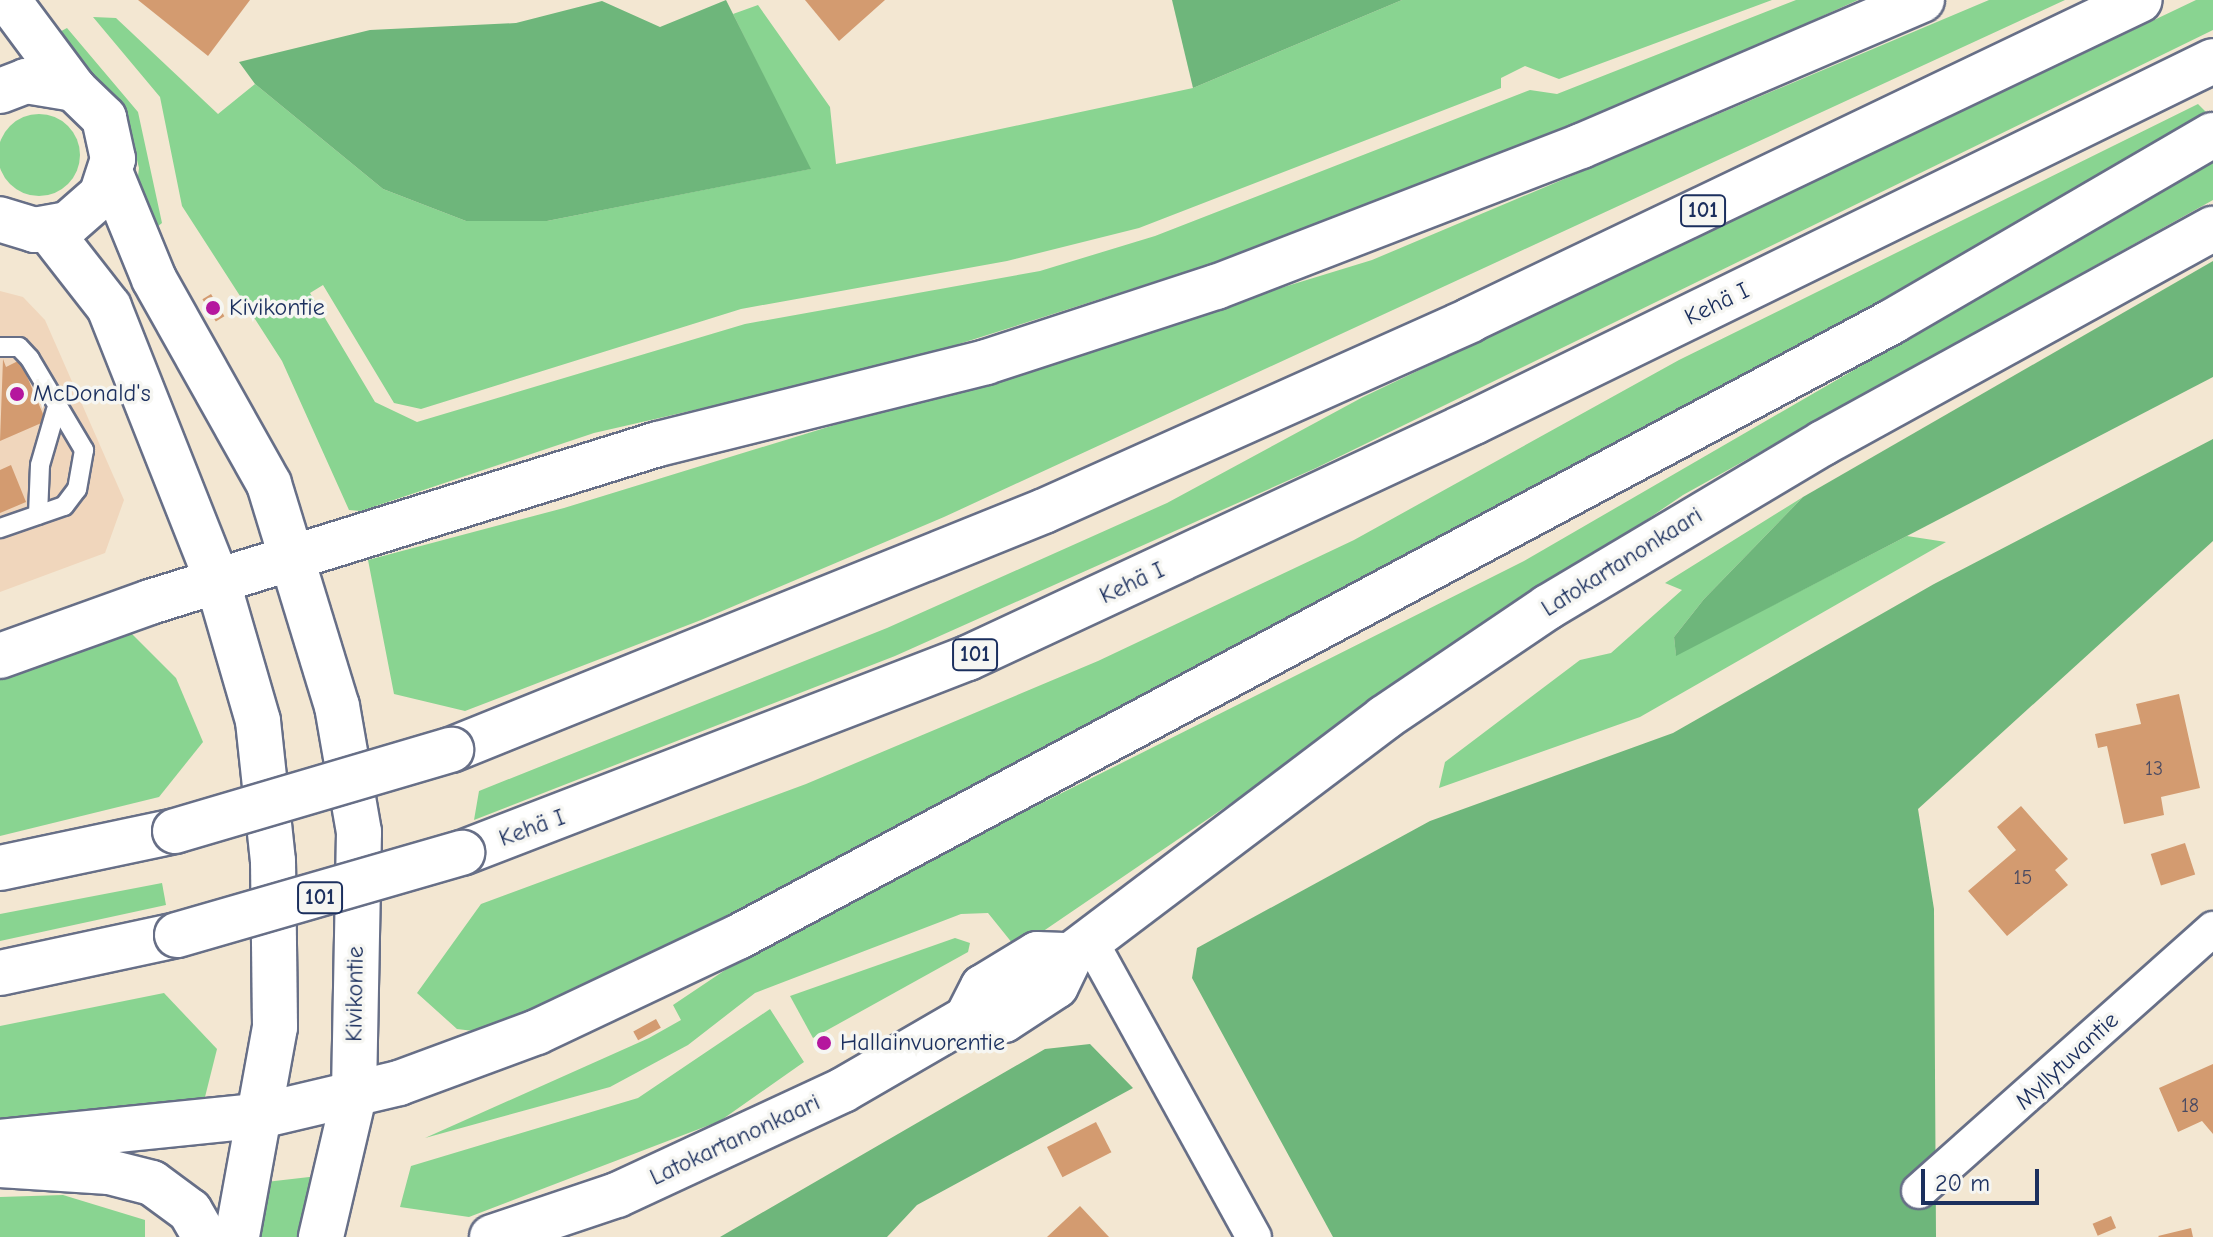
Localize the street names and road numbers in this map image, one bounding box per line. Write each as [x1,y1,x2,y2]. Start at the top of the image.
road number: 101 [1679,193,1727,229]
street label: Kehä I [1680,276,1754,332]
street label: Latokartanonkaari [1536,501,1708,623]
street label: Kehä I [1095,556,1169,610]
road number: 101 [951,637,999,673]
street label: Kehä I [495,803,569,853]
road number: 101 [296,880,344,916]
street label: Kivikontie [340,946,370,1042]
street label: Myllytuvantie [2009,1006,2125,1116]
street label: Latokartanonkaari [645,1088,825,1192]

